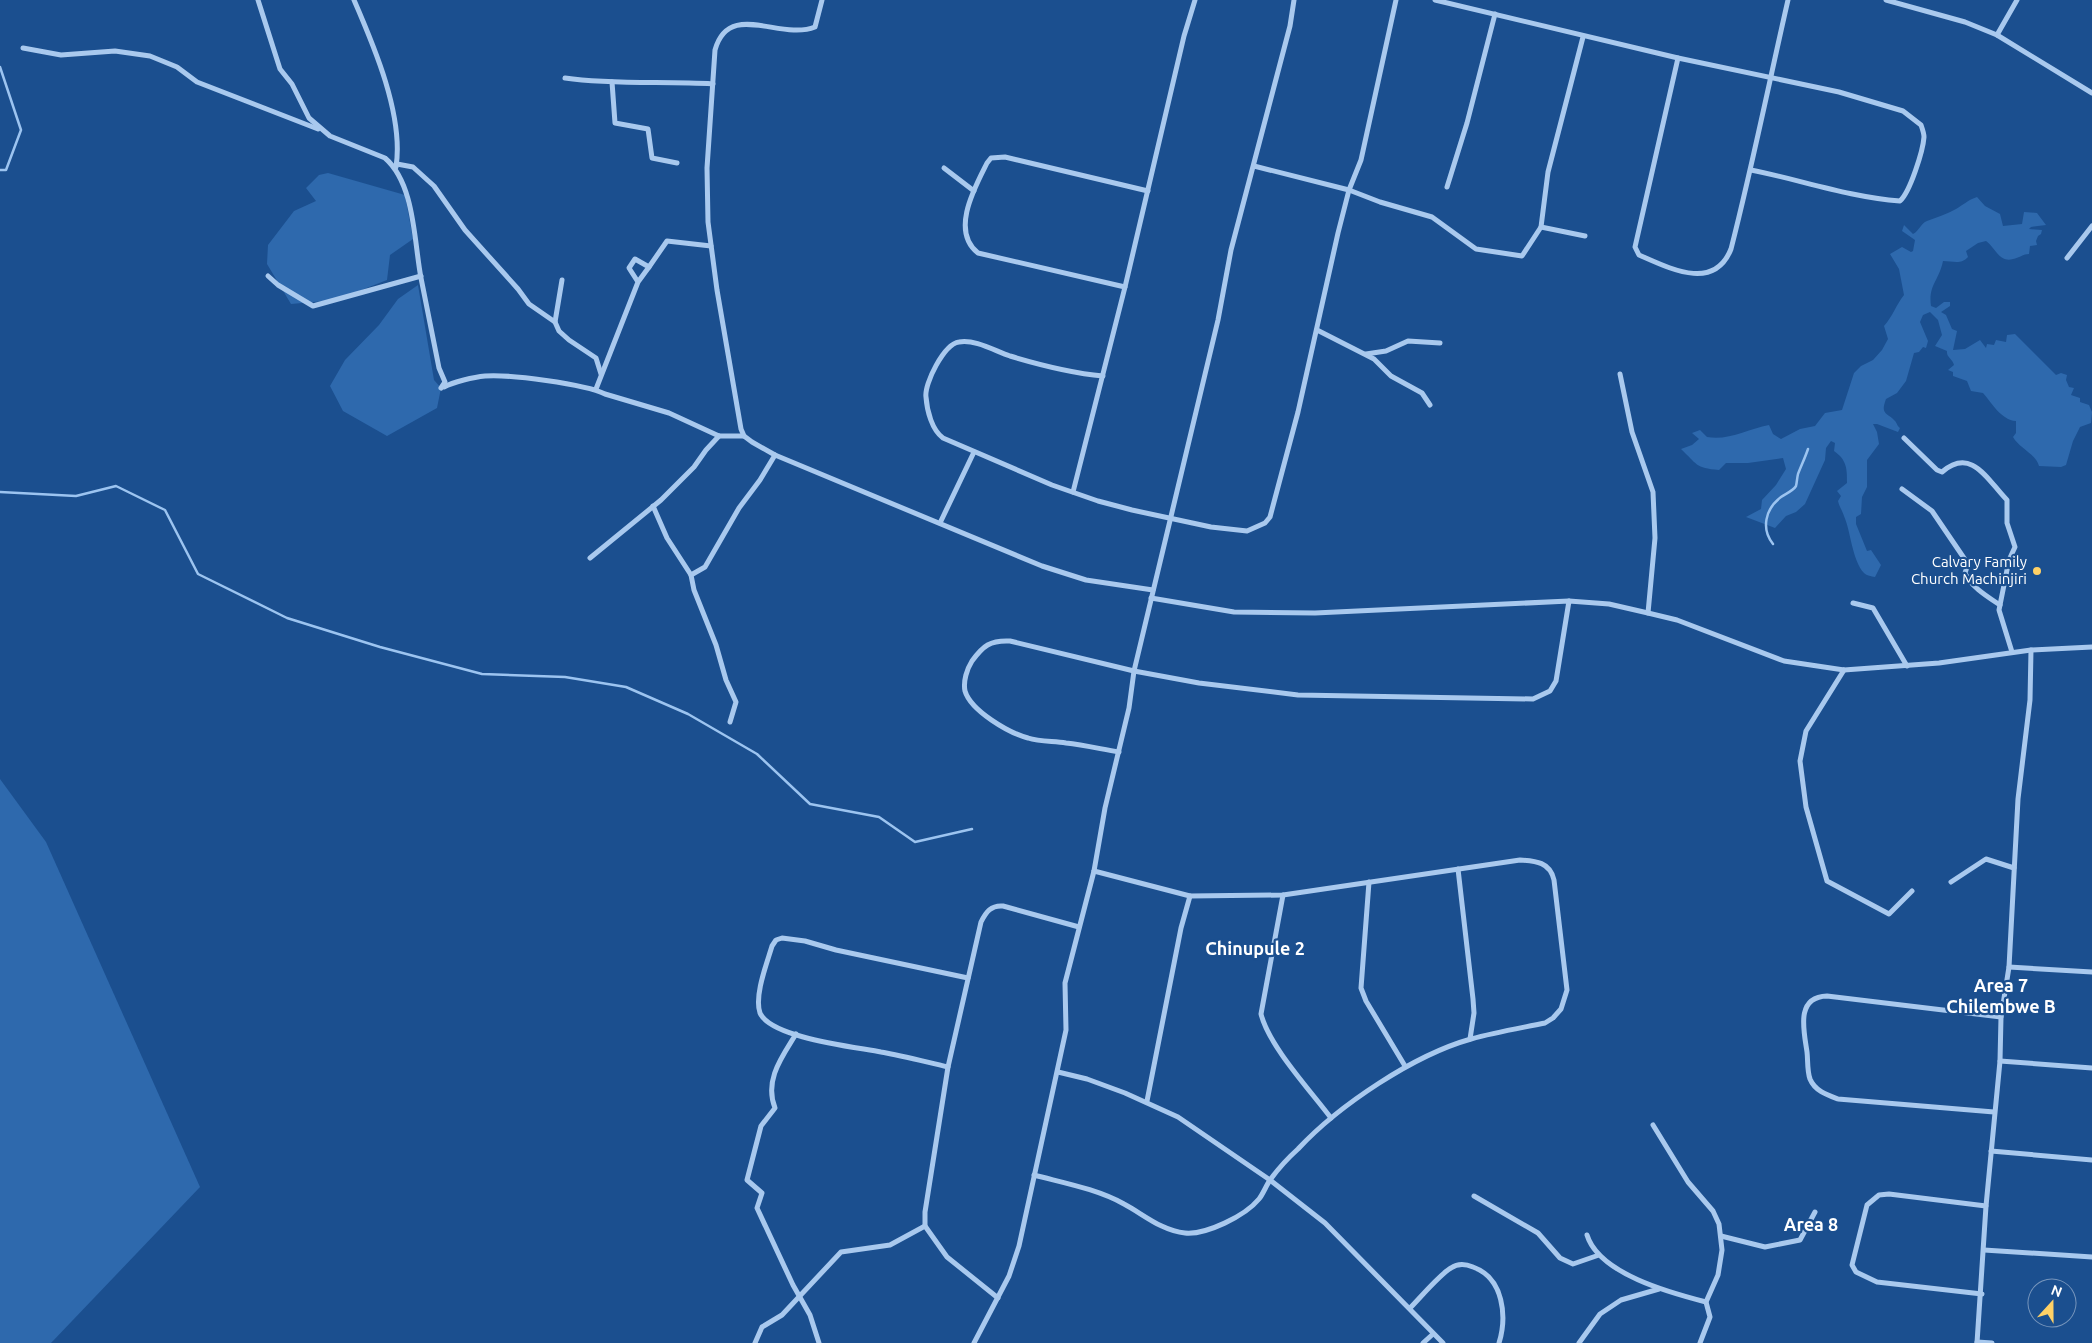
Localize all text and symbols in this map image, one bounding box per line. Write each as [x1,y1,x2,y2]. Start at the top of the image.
place label: Calvary Family Church Machinjiri [1911,553,2027,587]
marker: Calvary Family Church Machinjiri [2031,565,2043,577]
district label: Chinupule 2 [1205,938,1305,958]
district label: Area 7 Chilembwe B [1946,975,2056,1016]
district label: Area 8 [1784,1214,1838,1234]
north arrow [2027,1278,2077,1328]
text: N [2049,1282,2064,1300]

